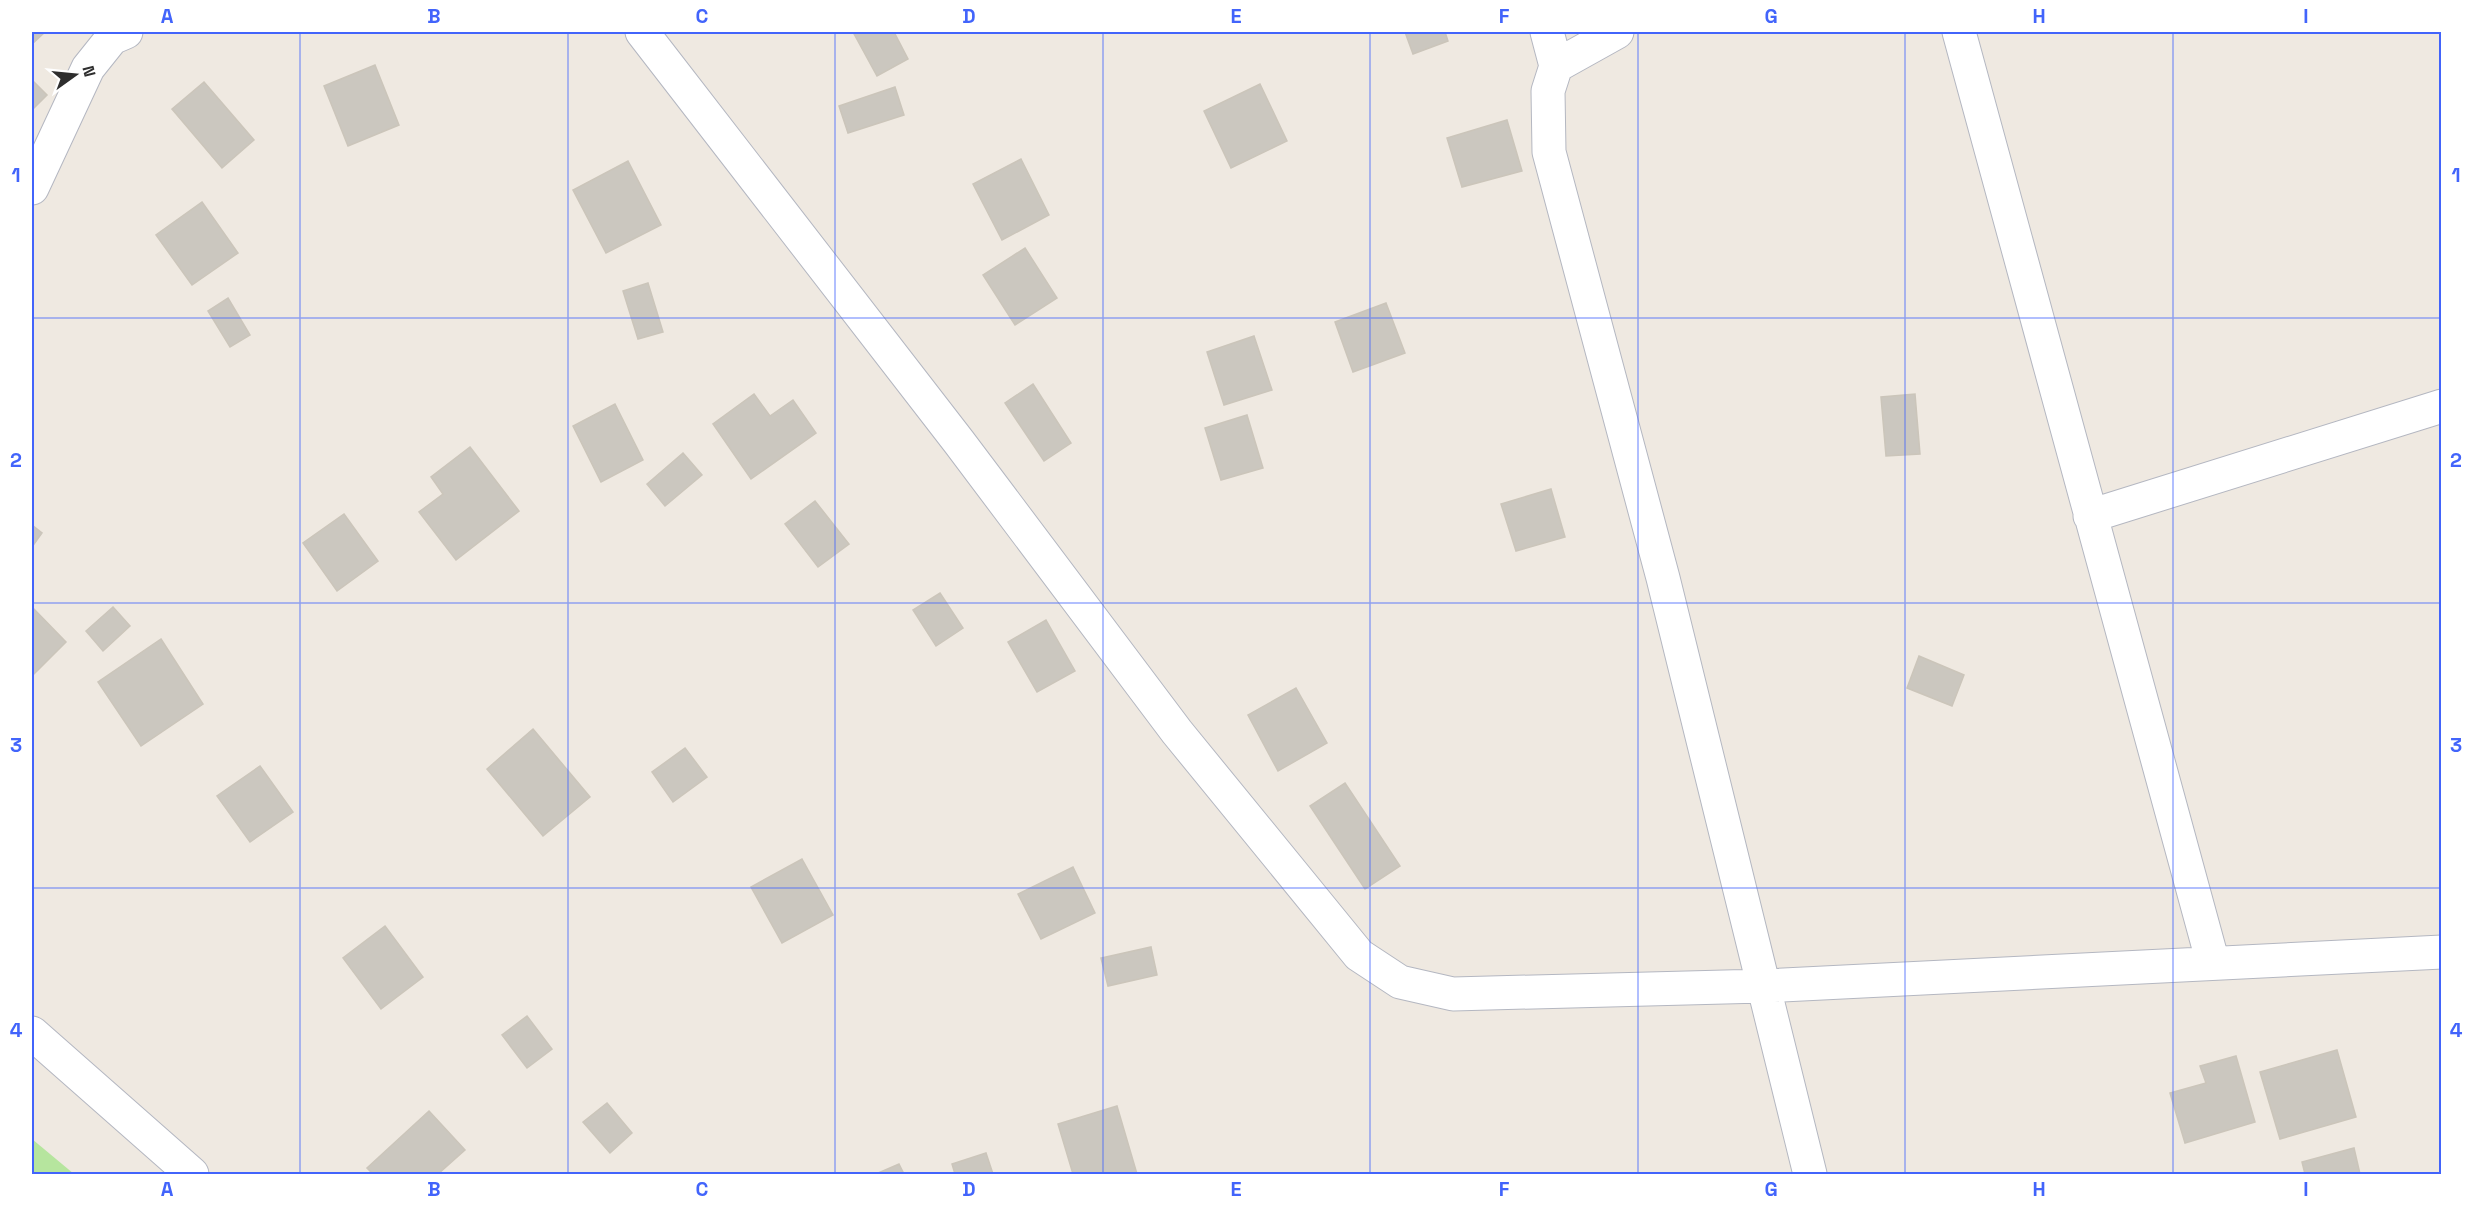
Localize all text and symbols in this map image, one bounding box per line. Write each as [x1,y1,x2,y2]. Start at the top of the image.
text: A [161,3,174,29]
text: B [427,3,441,29]
text: C [696,3,709,29]
text: D [962,3,976,29]
text: E [1230,3,1242,29]
text: F [1499,3,1510,29]
text: G [1764,3,1778,29]
text: H [2032,3,2046,29]
text: I [2303,3,2309,29]
north arrow [45,45,105,105]
text: N [77,63,101,79]
text: 1 [11,162,21,188]
text: 1 [2451,162,2461,188]
text: 2 [10,447,22,473]
text: 2 [2450,447,2462,473]
text: 3 [10,732,22,758]
text: 3 [2450,732,2462,758]
text: 4 [10,1017,23,1043]
text: 4 [2450,1017,2463,1043]
text: A [161,1176,174,1202]
text: B [427,1176,441,1202]
text: C [696,1176,709,1202]
text: D [962,1176,976,1202]
text: E [1230,1176,1242,1202]
text: F [1499,1176,1510,1202]
text: G [1764,1176,1778,1202]
text: H [2032,1176,2046,1202]
text: I [2303,1176,2309,1202]

